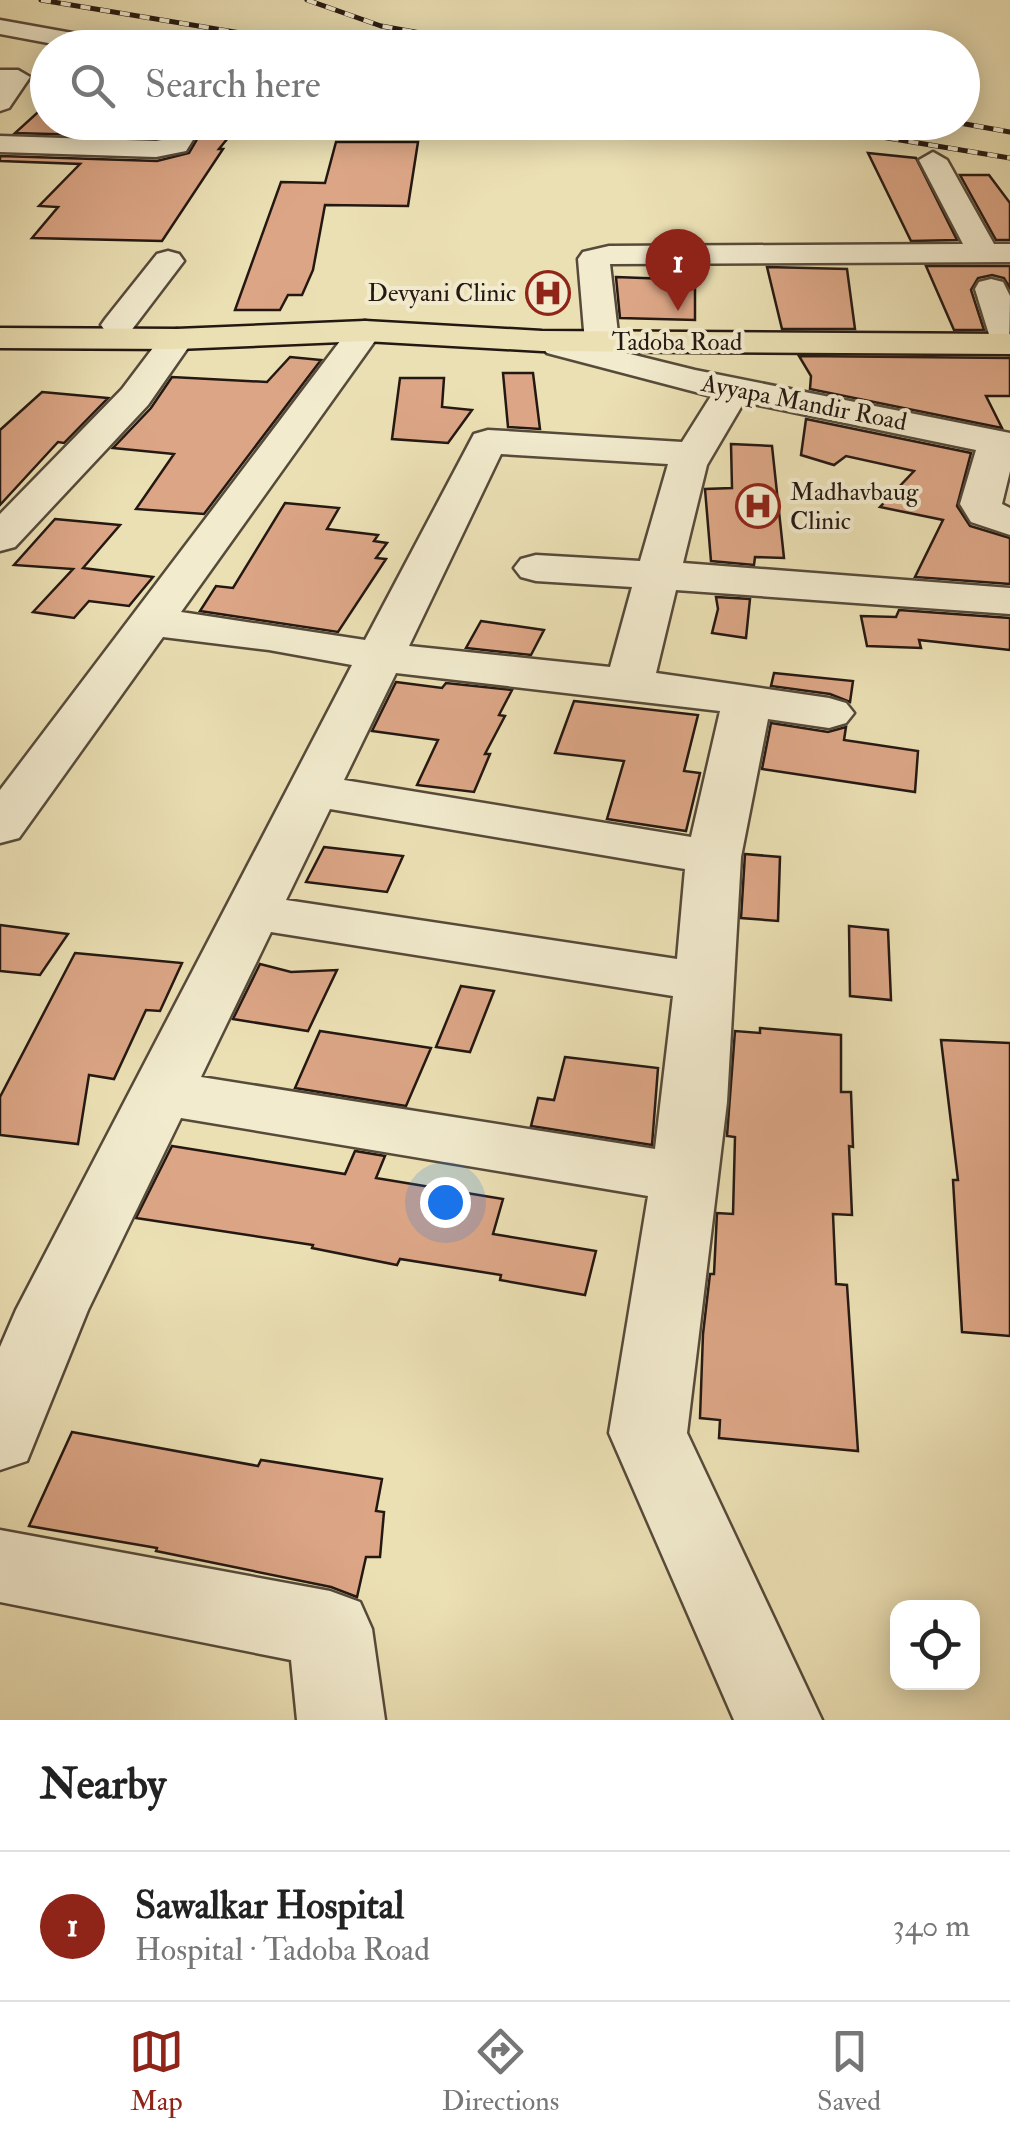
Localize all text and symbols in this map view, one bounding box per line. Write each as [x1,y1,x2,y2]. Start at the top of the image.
search box [30,30,980,140]
icon: search [65,58,120,113]
text: Search here [145,61,321,109]
pin: 1 [646,228,710,311]
hospital icon: Devyani Clinic [525,270,571,316]
place label: Devyani Clinic [368,278,516,309]
street label: Tadoba Road [612,327,742,358]
street label: Ayyapa Mandir Road [698,368,909,438]
place label: Madhavbaug Clinic [790,477,919,537]
hospital icon: Madhavbaug Clinic [735,483,781,529]
your location [420,1177,471,1228]
map controls [890,1600,980,1690]
button: locate [890,1600,980,1690]
text: Nearby [40,1759,166,1811]
text: Sawalkar Hospital [135,1882,404,1930]
text: 1 [67,1906,78,1946]
text: 340 m [893,1906,970,1946]
text: Hospital · Tadoba Road [135,1930,430,1970]
tab: Map [129,2024,184,2119]
tab: Directions [442,2024,559,2119]
tab: Saved [817,2024,881,2119]

